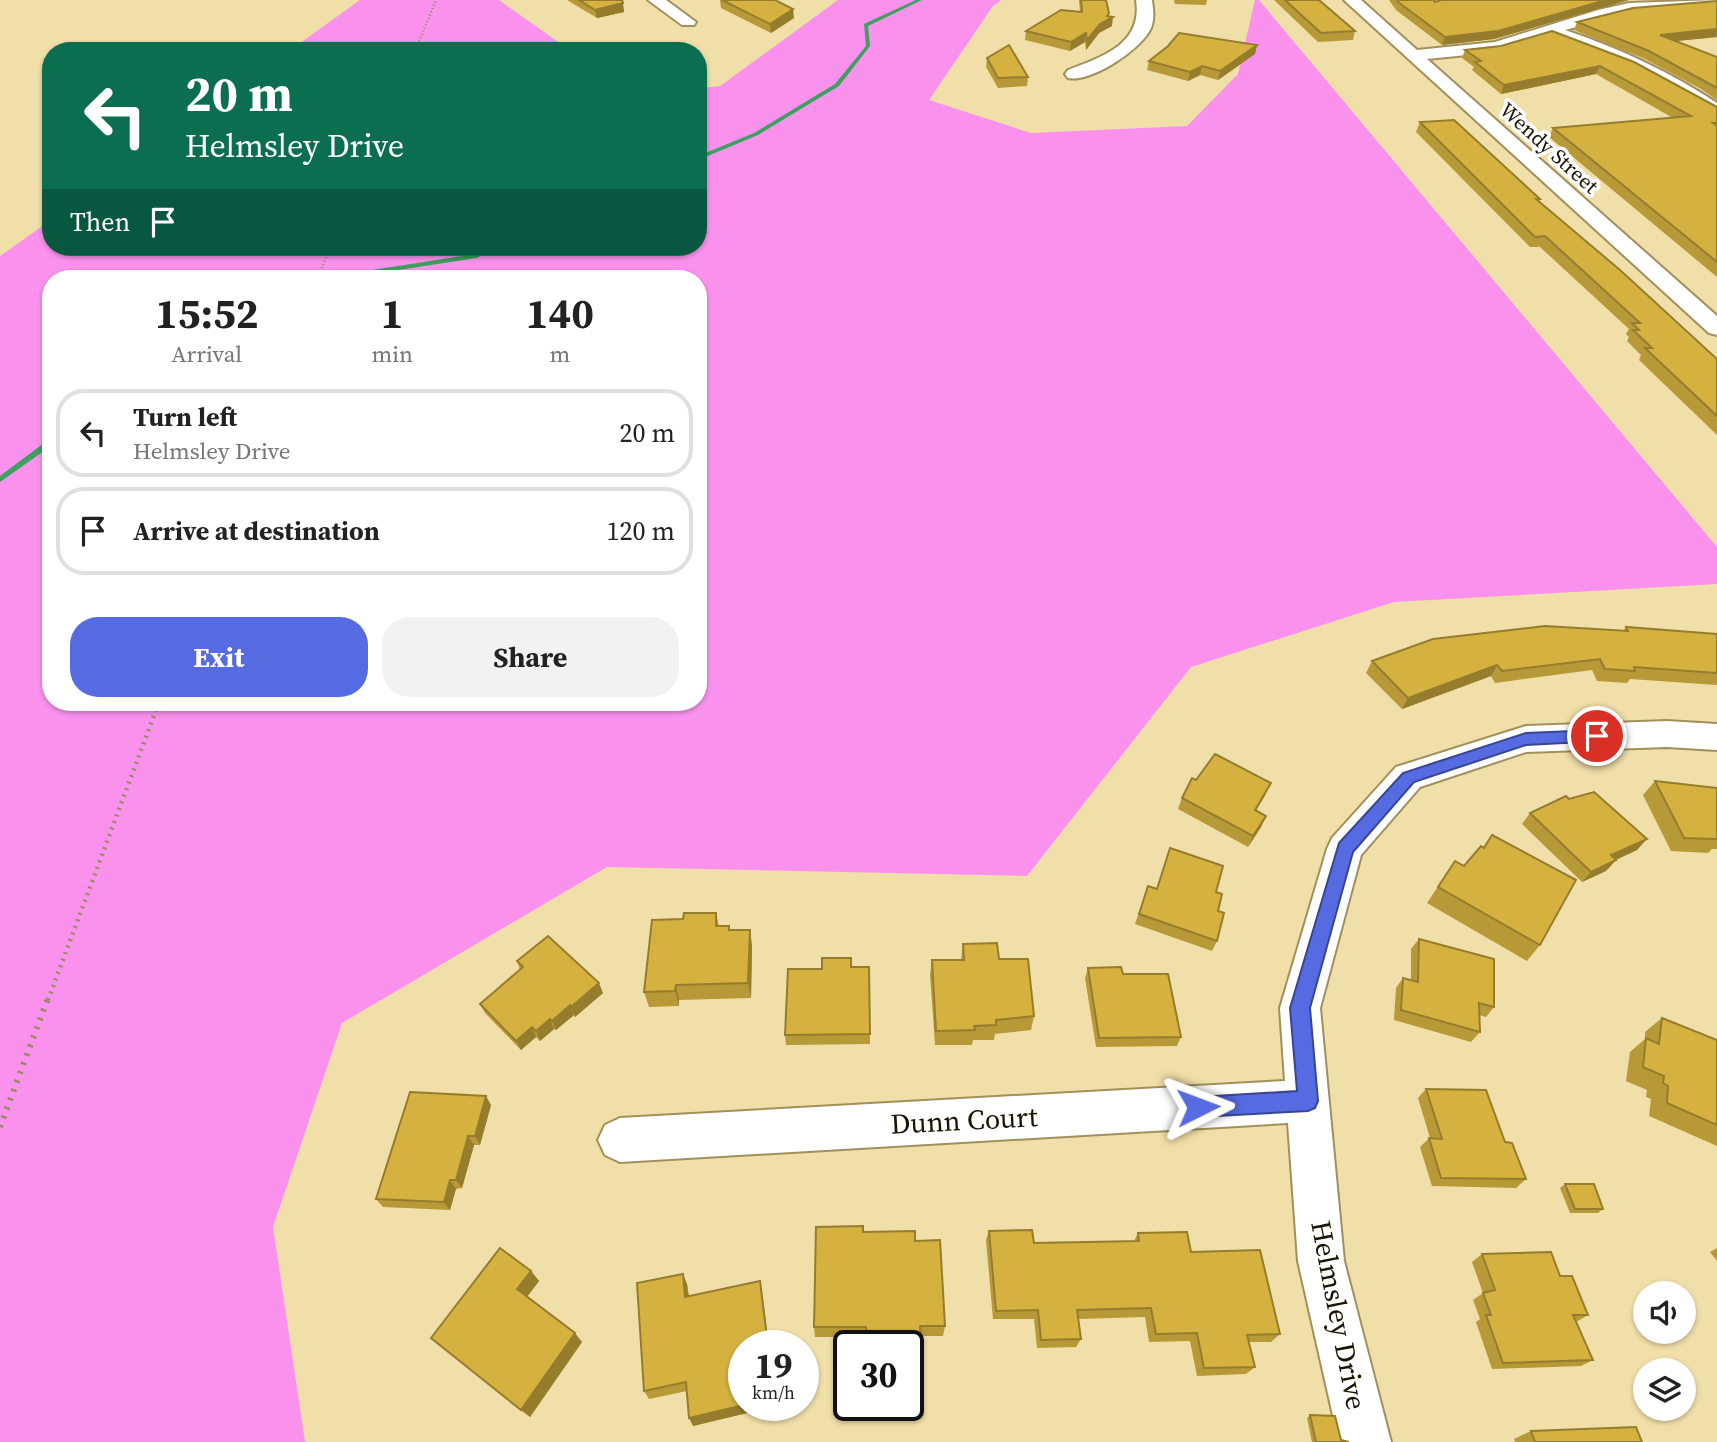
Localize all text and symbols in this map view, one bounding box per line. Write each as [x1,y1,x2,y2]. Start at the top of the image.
text: 20 m [185,60,293,127]
icon: left [70,70,161,161]
street label: Wendy Street [1494,95,1605,200]
text: Helmsley Drive [185,124,404,168]
icon: arrive [144,203,182,241]
text: Then [70,204,130,240]
text: 15:52 [155,284,259,342]
text: 1 [381,284,404,342]
text: 140 [526,284,594,342]
text: Arrival [171,338,242,370]
text: min [371,338,413,370]
text: m [550,338,570,370]
text: Turn left [133,399,237,435]
icon: left [74,414,112,452]
text: 20 m [620,415,675,451]
text: Helmsley Drive [133,435,290,467]
icon: arrive [74,512,112,550]
text: Arrive at destination [133,513,380,549]
text: 120 m [607,513,675,549]
button: Exit [70,617,368,697]
button: Share [382,617,679,697]
pin [1567,706,1627,766]
icon: arrive [1578,717,1616,755]
position arrow [1161,1070,1235,1144]
street label: Dunn Court [889,1097,1039,1143]
street label: Helmsley Drive [1302,1217,1376,1413]
map controls [1633,1281,1696,1421]
button: sound [1633,1281,1696,1344]
speed limit sign: 30 [833,1330,924,1421]
text: 19 [755,1342,792,1390]
button: layers [1633,1358,1696,1421]
text: km/h [752,1380,795,1405]

